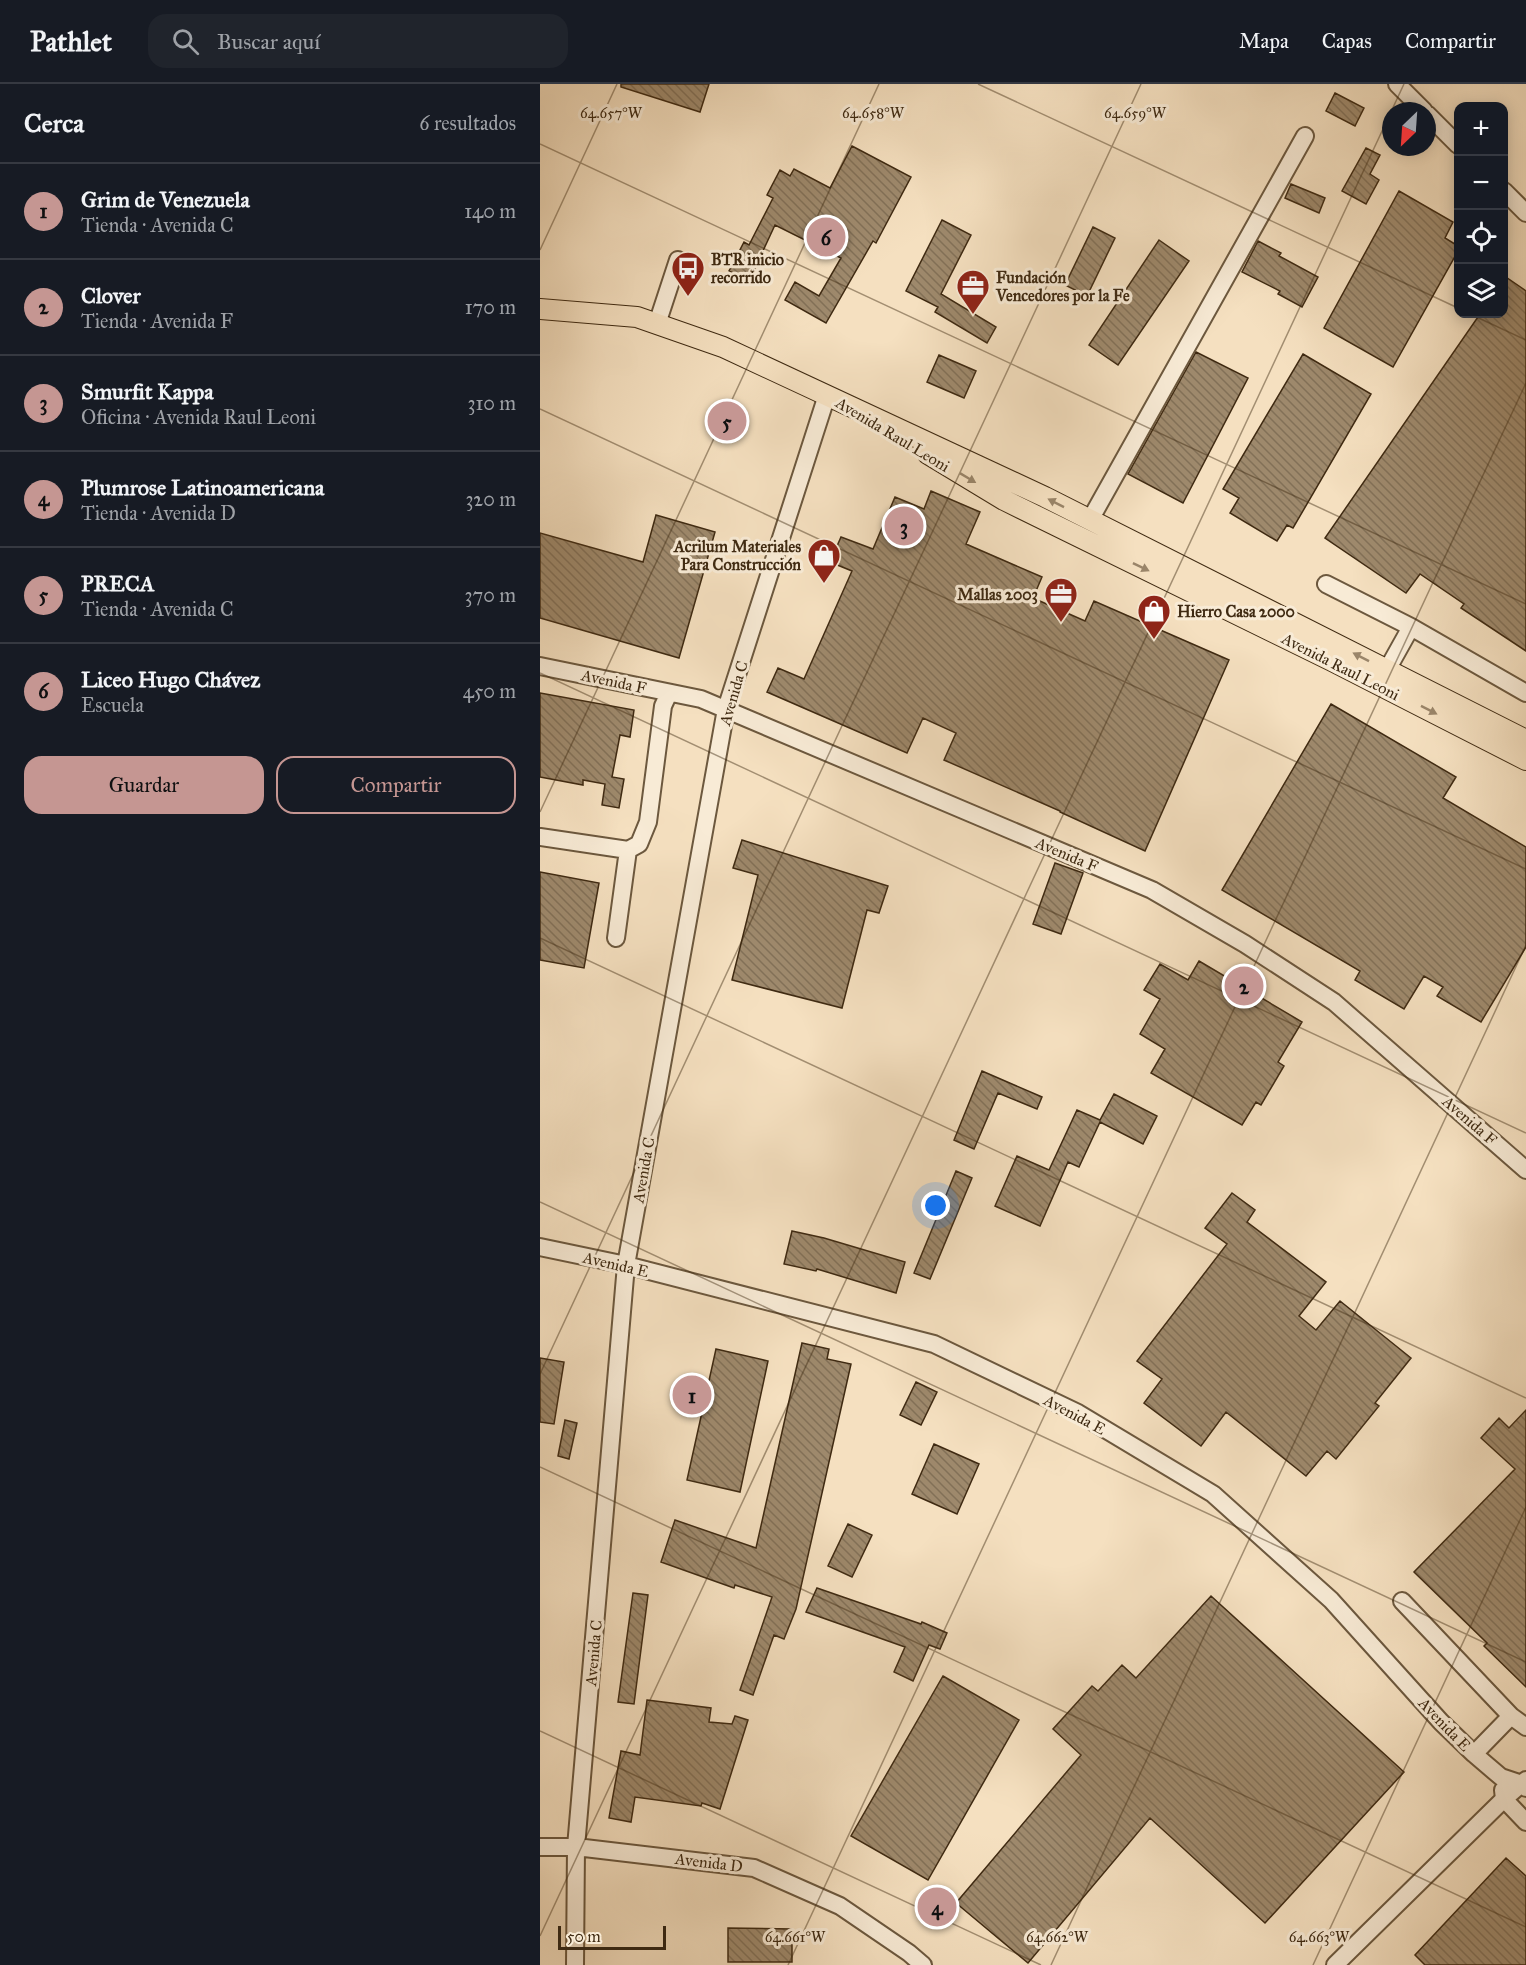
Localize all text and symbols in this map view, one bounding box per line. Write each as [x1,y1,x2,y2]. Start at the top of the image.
search box [148,14,568,68]
text: Pathlet [30,24,112,59]
icon: search [169,25,202,58]
text: Buscar aquí [217,28,320,55]
text: Mapa [1239,28,1289,54]
text: Capas [1322,28,1372,54]
text: Compartir [1405,28,1496,54]
north arrow [1382,102,1436,156]
map controls [1454,102,1508,318]
button: + [1454,102,1508,156]
text: 64.657°W [580,104,643,122]
text: 64.658°W [842,104,905,122]
text: 64.659°W [1104,104,1167,122]
text: Cerca [24,107,84,139]
text: 6 resultados [419,111,516,135]
button: − [1454,156,1508,210]
text: Grim de Venezuela [81,186,250,213]
text: 1 [40,199,47,223]
text: 140 m [464,199,516,223]
button: locate [1454,210,1508,264]
text: Tienda · Avenida C [81,213,234,237]
pin: 6 [806,214,846,260]
bus stop icon: BTR inicio recorrido [670,250,706,297]
place label: BTR inicio recorrido [710,250,784,287]
button: layers [1454,264,1508,318]
office icon: Fundación Vencedores por la Fe [955,268,991,315]
place label: Fundación Vencedores por la Fe [995,268,1130,306]
text: Clover [81,282,141,309]
text: 2 [39,295,48,319]
text: 170 m [465,295,516,319]
text: Tienda · Avenida F [81,309,233,333]
text: Smurfit Kappa [81,378,213,405]
text: 3 [40,391,48,415]
text: 310 m [467,391,516,415]
street label: Avenida Raul Leoni [831,392,954,476]
pin: 5 [708,398,747,444]
text: Oficina · Avenida Raul Leoni [81,405,316,429]
one-way arrow [960,473,976,484]
text: Plumrose Latinoamericana [81,474,324,501]
text: 4 [38,487,49,511]
text: 320 m [465,487,516,511]
one-way arrow [1047,498,1065,508]
text: Tienda · Avenida D [81,501,236,525]
pin: 3 [884,504,924,548]
place label: Acrilum Materiales Para Construcción [673,537,801,574]
shop icon: Acrilum Materiales Para Construcción [806,537,842,584]
one-way arrow [1133,563,1150,572]
text: PRECA [81,570,155,597]
office icon: Mallas 2003 [1043,576,1079,623]
text: 5 [39,583,48,607]
text: 370 m [465,583,516,607]
place label: Mallas 2003 [957,585,1038,605]
shop icon: Hierro Casa 2000 [1136,593,1172,640]
text: Tienda · Avenida C [81,597,234,621]
place label: Hierro Casa 2000 [1177,602,1295,621]
street label: Avenida Raul Leoni [1278,628,1403,705]
one-way arrow [1352,652,1369,662]
street label: Avenida C [715,659,752,729]
street label: Avenida F [579,665,649,698]
text: Liceo Hugo Chávez [81,666,260,693]
text: 6 [38,679,49,703]
text: 450 m [463,679,516,703]
text: Escuela [81,693,144,717]
one-way arrow [1421,705,1438,715]
button: Guardar [24,756,264,814]
button: Compartir [276,756,516,814]
street label: Avenida F [1032,832,1101,876]
pin: 2 [1224,964,1264,1008]
street label: Avenida F [1438,1091,1501,1150]
street label: Avenida C [628,1136,659,1205]
your location [921,1191,950,1220]
street label: Avenida E [580,1247,651,1281]
pin: 1 [672,1372,712,1418]
street label: Avenida E [1040,1390,1109,1439]
street label: Avenida C [581,1619,606,1688]
street label: Avenida E [1414,1693,1475,1755]
street label: Avenida D [673,1849,744,1876]
pin: 4 [918,1884,956,1930]
scale bar [558,1923,666,1950]
text: 50 m [567,1927,601,1946]
text: 64.661°W [765,1928,826,1946]
text: 64.662°W [1026,1928,1089,1946]
text: 64.663°W [1289,1928,1350,1946]

